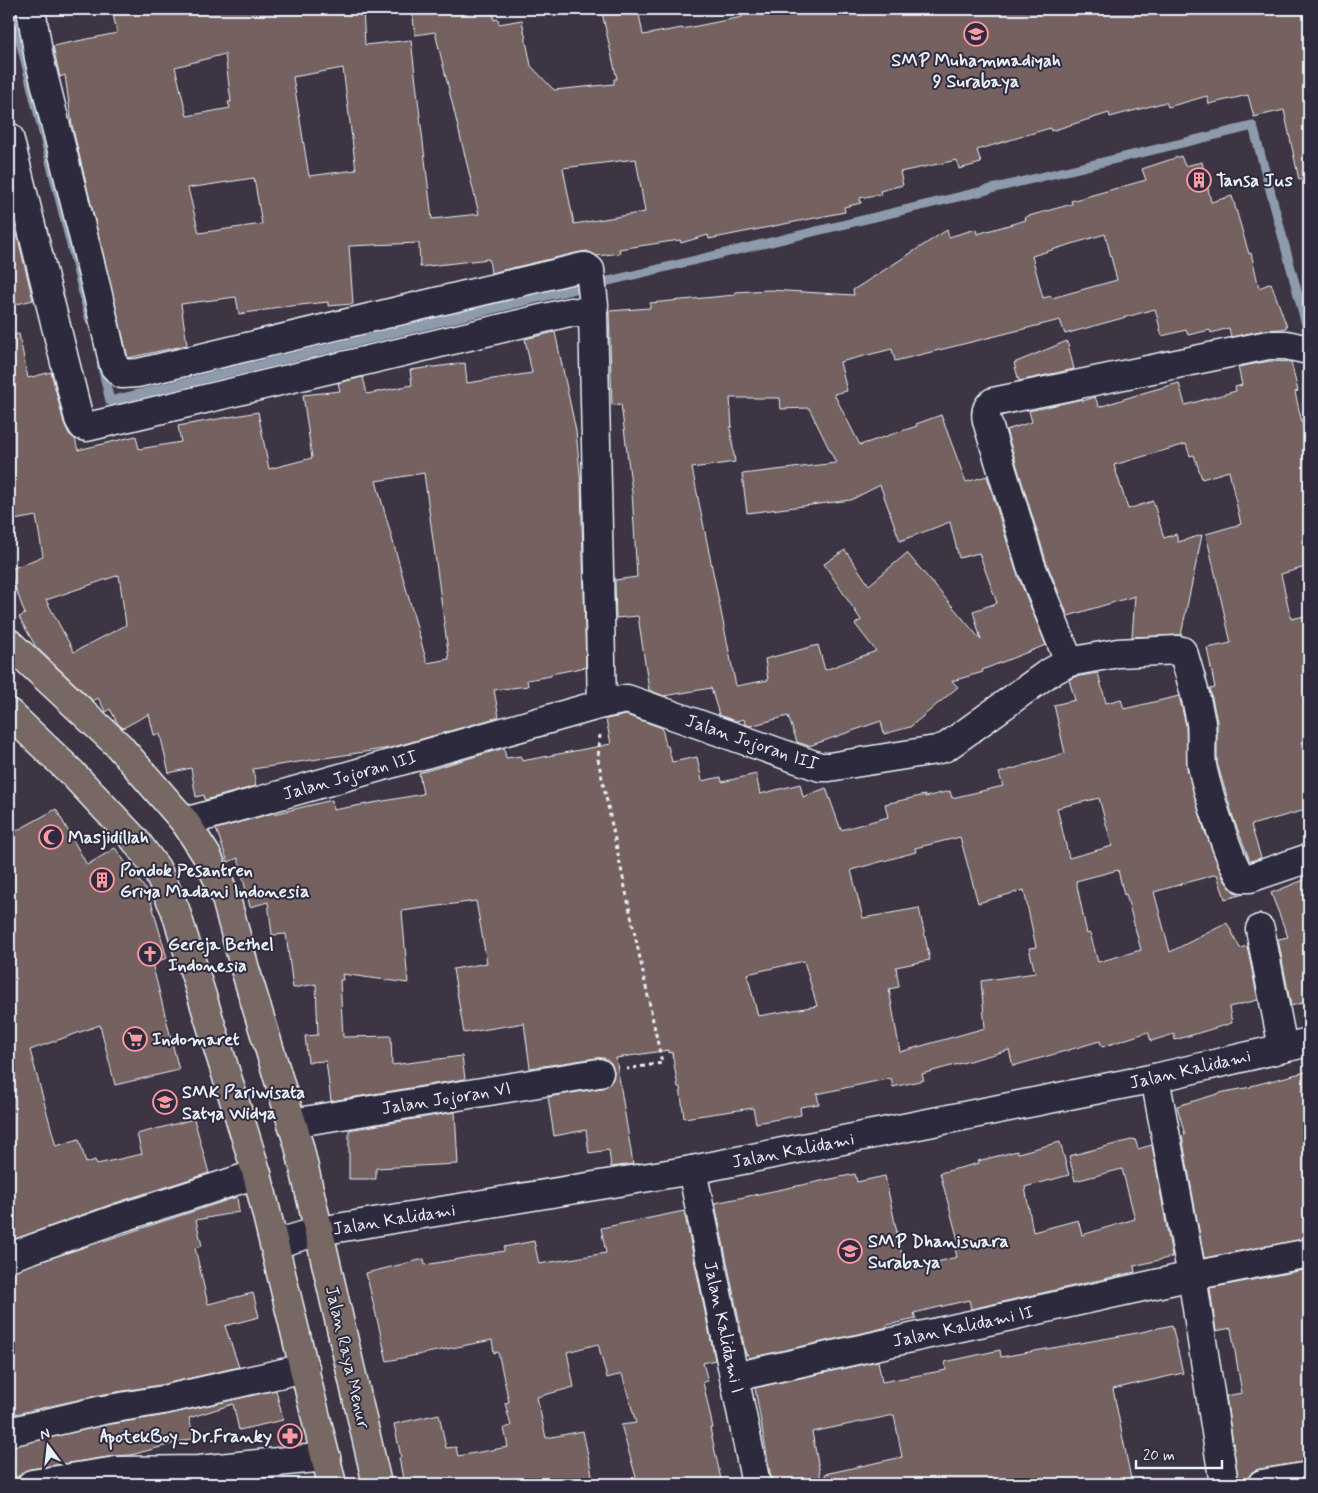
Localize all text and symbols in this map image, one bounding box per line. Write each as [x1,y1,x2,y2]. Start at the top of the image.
school or university icon: SMP Muhammadiyah 9 Surabaya [963,21,989,47]
place label: SMP Muhammadiyah 9 Surabaya [891,49,1061,94]
building icon: Tansa Jus [1186,167,1212,193]
place label: Tansa Jus [1216,169,1293,193]
street label: Jalan Jojoran III [682,709,821,777]
street label: Jalan Jojoran III [280,745,420,807]
mosque icon: Masjidillah [38,824,64,850]
place label: Masjidillah [68,826,149,850]
place label: Pondok Pesantren Griya Madani Indonesia [120,859,309,904]
building icon: Pondok Pesantren Griya Madani Indonesia [89,867,115,893]
place label: Gereja Bethel Indonesia [168,933,274,978]
church icon: Gereja Bethel Indonesia [137,941,163,967]
supermarket icon: Indomaret [122,1026,148,1052]
place label: Indomaret [152,1028,240,1052]
street label: Jalan Kalidami [1127,1044,1253,1096]
street label: Jalan Jojoran VI [380,1077,513,1121]
place label: SMK Pariwisata Satya Widya [182,1081,305,1126]
school or university icon: SMK Pariwisata Satya Widya [152,1089,178,1115]
street label: Jalan Kalidami [730,1127,856,1175]
street label: Jalan Kalidami [331,1198,457,1242]
place label: SMP Dhaniswara Surabaya [868,1230,1009,1275]
school or university icon: SMP Dhaniswara Surabaya [837,1238,863,1264]
street label: Jalan Kalidami I [697,1259,749,1395]
street label: Jalan Raya Menur [319,1283,375,1432]
street label: Jalan Kalidami II [890,1300,1036,1354]
north arrow [22,1420,72,1470]
pharmacy icon: ApotekBoy_Dr.Franky [277,1423,303,1449]
text: N [38,1425,52,1444]
place label: ApotekBoy_Dr.Franky [100,1425,272,1450]
scale bar [1136,1438,1222,1470]
text: 20 m [1143,1446,1175,1466]

